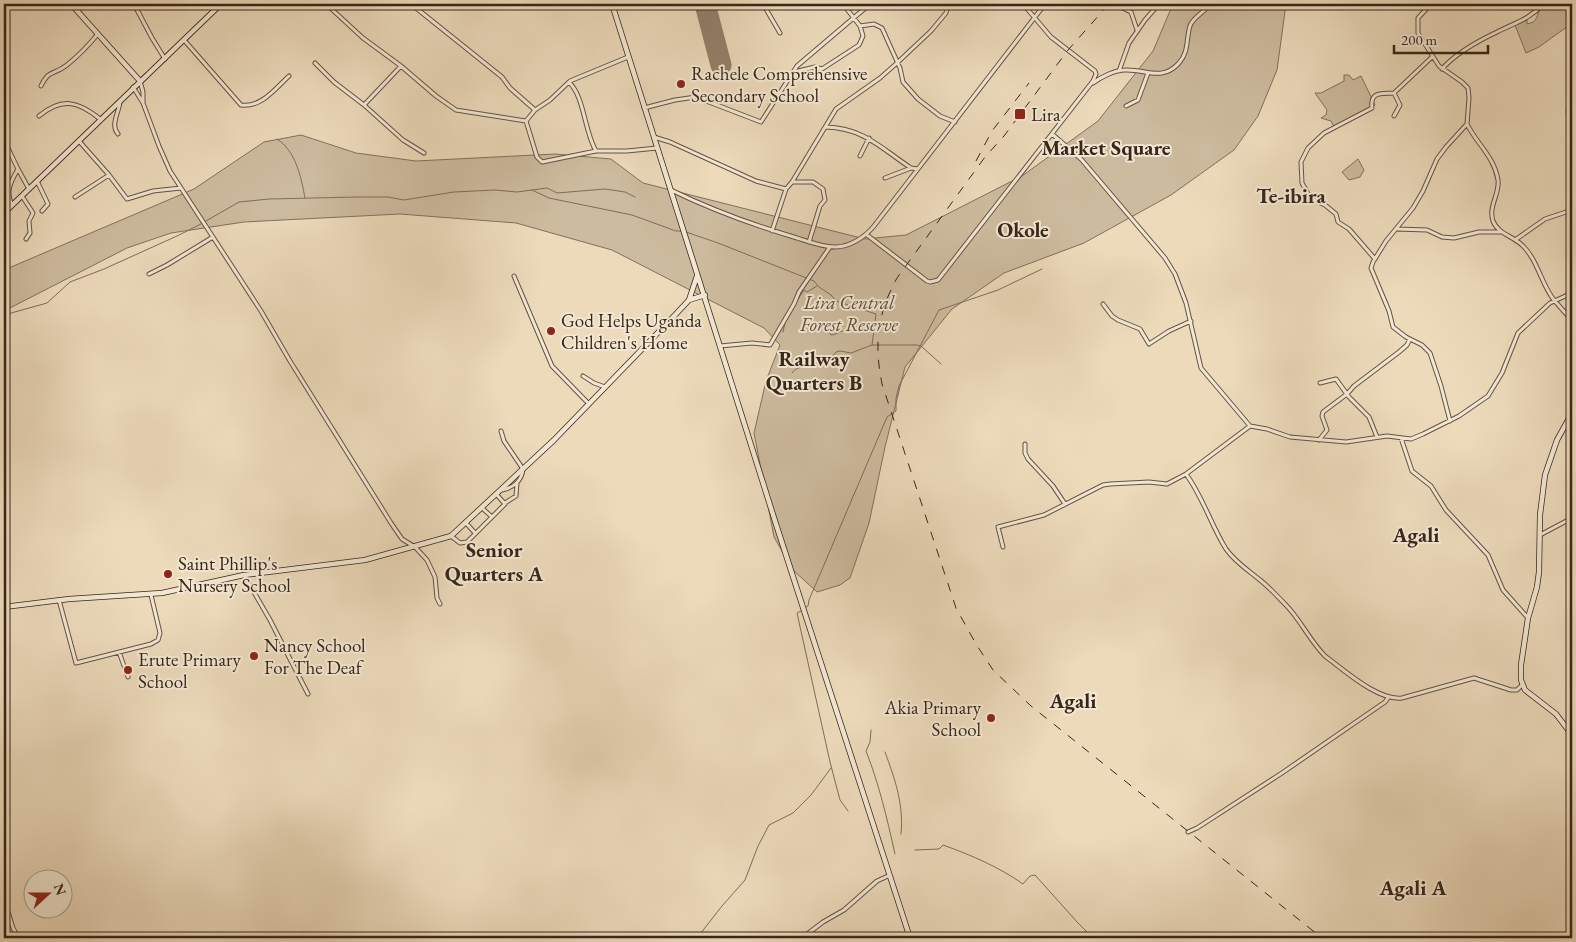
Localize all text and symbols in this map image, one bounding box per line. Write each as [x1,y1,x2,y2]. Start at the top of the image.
scale bar [1394,22,1487,54]
text: 200 m [1401,30,1438,49]
place label: Rachele Comprehensive Secondary School [691,61,867,108]
marker: Rachele Comprehensive Secondary School [675,78,687,90]
place label: Lira [1031,102,1061,127]
marker: Lira [1013,107,1027,121]
district label: Market Square [1041,134,1171,161]
district label: Te-ibira [1256,182,1327,209]
district label: Okole [997,216,1049,243]
park label: Lira Central Forest Reserve [799,290,898,337]
place label: God Helps Uganda Children's Home [561,308,702,355]
marker: God Helps Uganda Children's Home [545,325,557,337]
district label: Railway Quarters B [766,345,862,396]
district label: Agali [1392,521,1440,548]
district label: Senior Quarters A [445,536,544,587]
place label: Saint Phillip's Nursery School [178,551,291,598]
marker: Saint Phillip's Nursery School [162,568,174,580]
place label: Nancy School For The Deaf [264,633,366,680]
place label: Erute Primary School [138,647,241,694]
marker: Nancy School For The Deaf [248,650,260,662]
marker: Erute Primary School [122,664,134,676]
district label: Agali [1049,687,1097,714]
place label: Akia Primary School [883,695,982,742]
marker: Akia Primary School [985,712,997,724]
north arrow [22,870,72,920]
district label: Agali A [1378,874,1447,901]
text: N [50,881,71,898]

